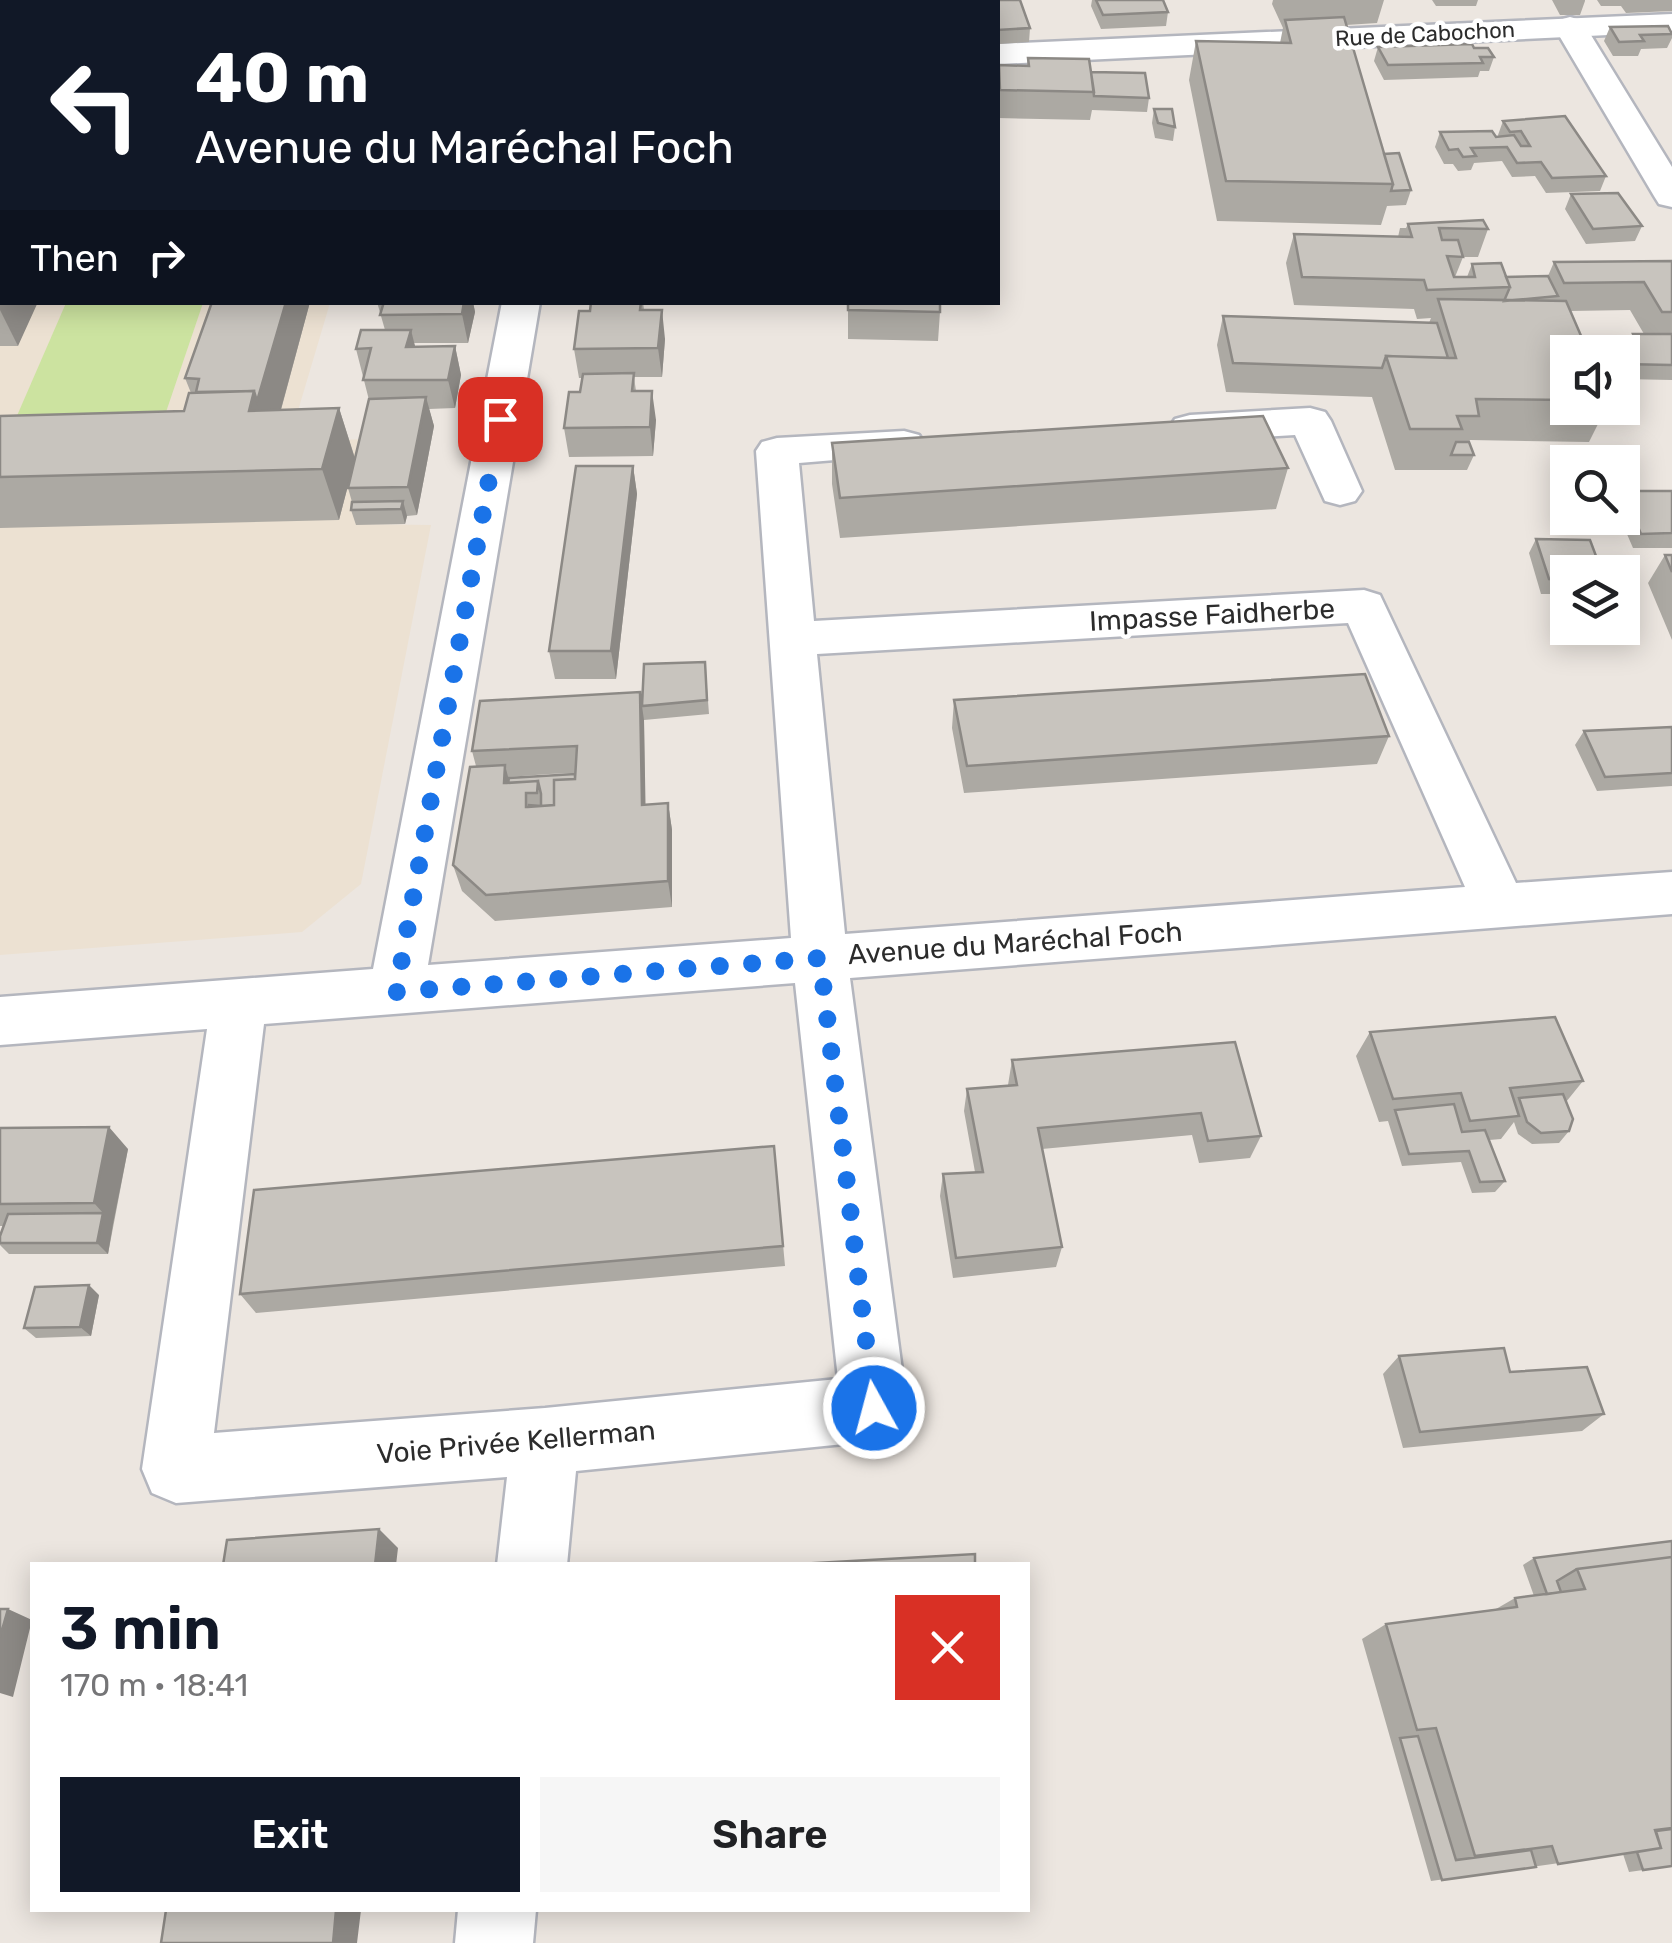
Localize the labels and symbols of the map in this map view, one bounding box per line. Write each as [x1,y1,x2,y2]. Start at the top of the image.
street label: Rue de Cabochon [1334,16,1516,52]
pin [458,377,543,462]
street label: Impasse Faidherbe [1088,592,1336,638]
street label: Avenue du Maréchal Foch [847,915,1183,971]
position arrow [822,1356,926,1460]
street label: Voie Privée Kellerman [375,1413,657,1471]

